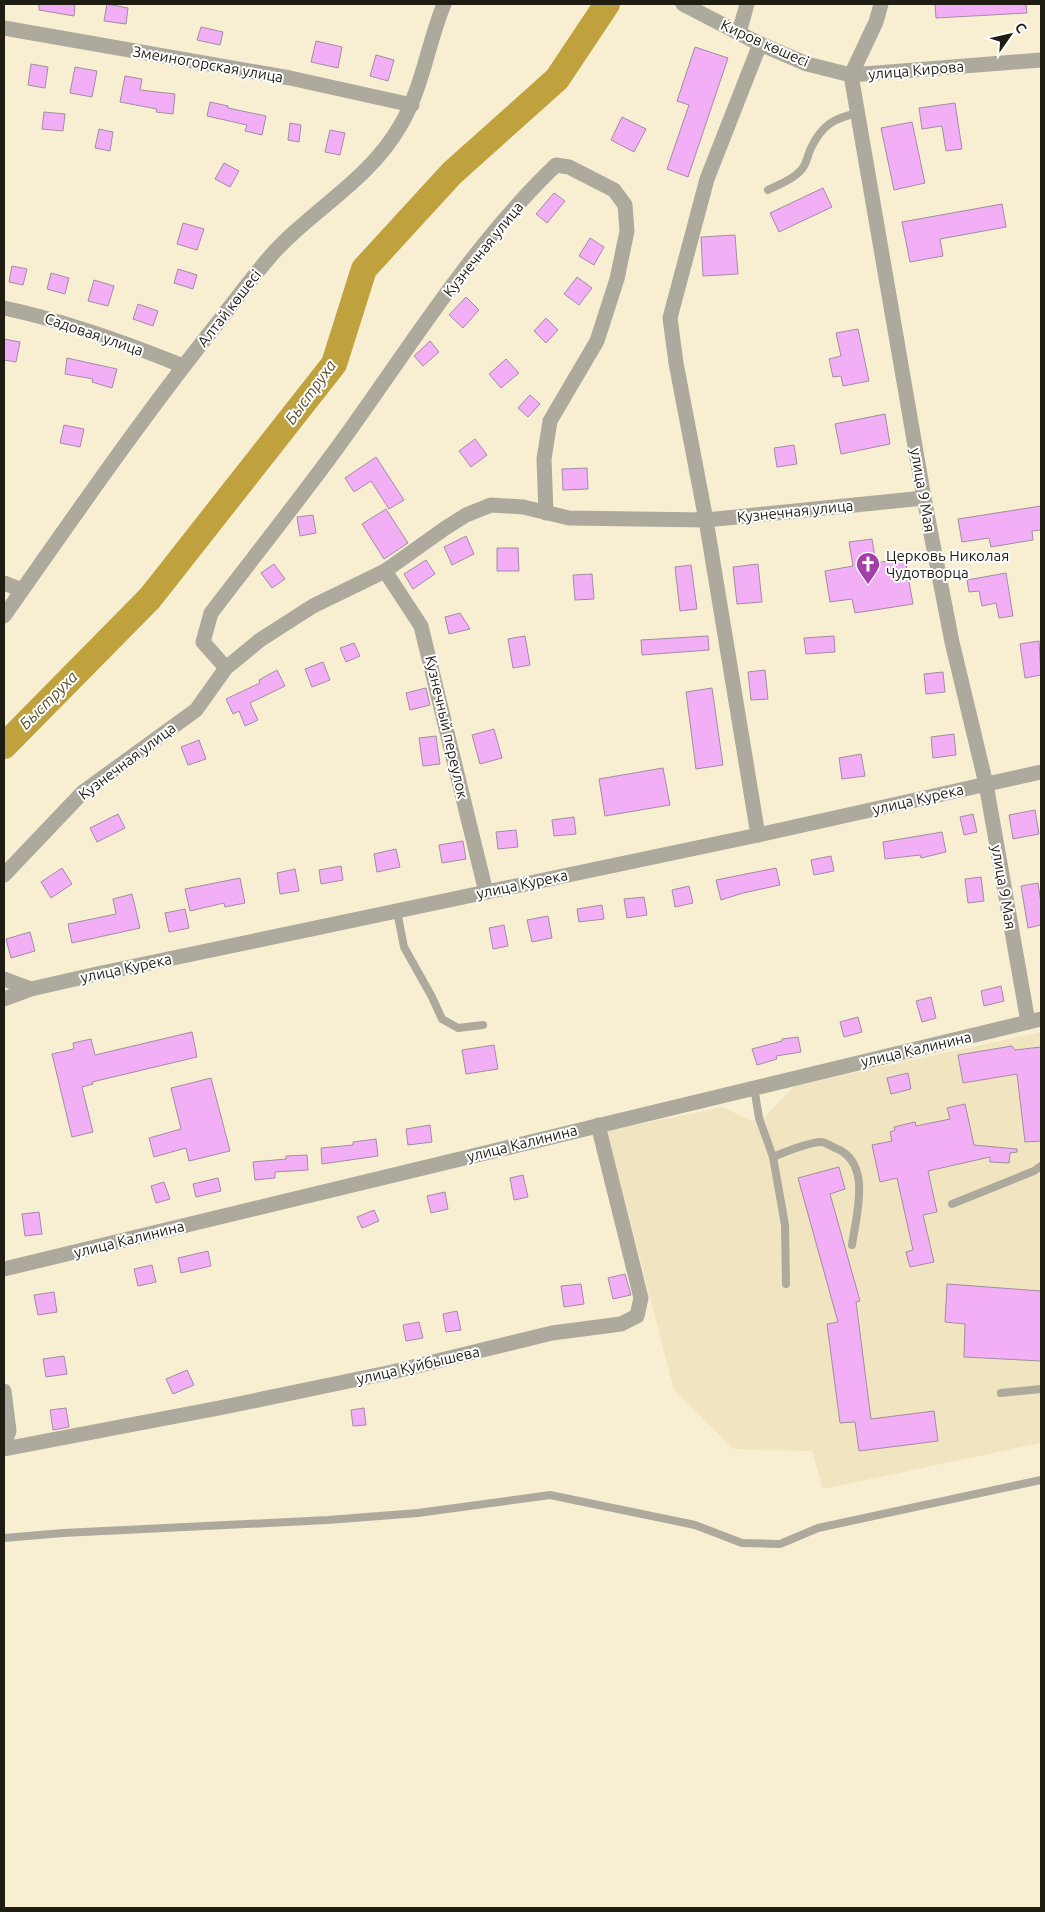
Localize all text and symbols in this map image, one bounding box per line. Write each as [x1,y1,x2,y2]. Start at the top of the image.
north arrow [985,10,1035,60]
street label: Киров көшесі [718,16,812,70]
text: С [1012,20,1030,36]
street label: Змеиногорская улица [131,42,285,86]
street label: улица Кирова [867,57,965,83]
street label: Кузнечная улица [440,198,526,300]
street label: Алтай көшесі [194,266,264,350]
street label: Садовая улица [43,309,145,359]
water label: Быструха [281,356,339,427]
street label: улица 9 Мая [907,447,939,533]
street label: Кузнечная улица [736,496,854,526]
place label: Церковь Николая Чудотворца [886,547,1009,581]
church icon: Церковь Николая Чудотворца [855,551,881,585]
street label: Кузнечный переулок [422,654,472,800]
water label: Быструха [15,667,81,733]
street label: Кузнечная улица [75,719,179,803]
street label: улица Курека [871,780,965,818]
street label: улица 9 Мая [988,844,1020,930]
street label: улица Курека [475,866,569,902]
street label: улица Курека [79,950,173,986]
street label: улица Калинина [859,1028,973,1070]
street label: улица Калинина [465,1121,579,1165]
street label: улица Калинина [72,1217,186,1261]
street label: улица Куйбышева [355,1343,481,1387]

